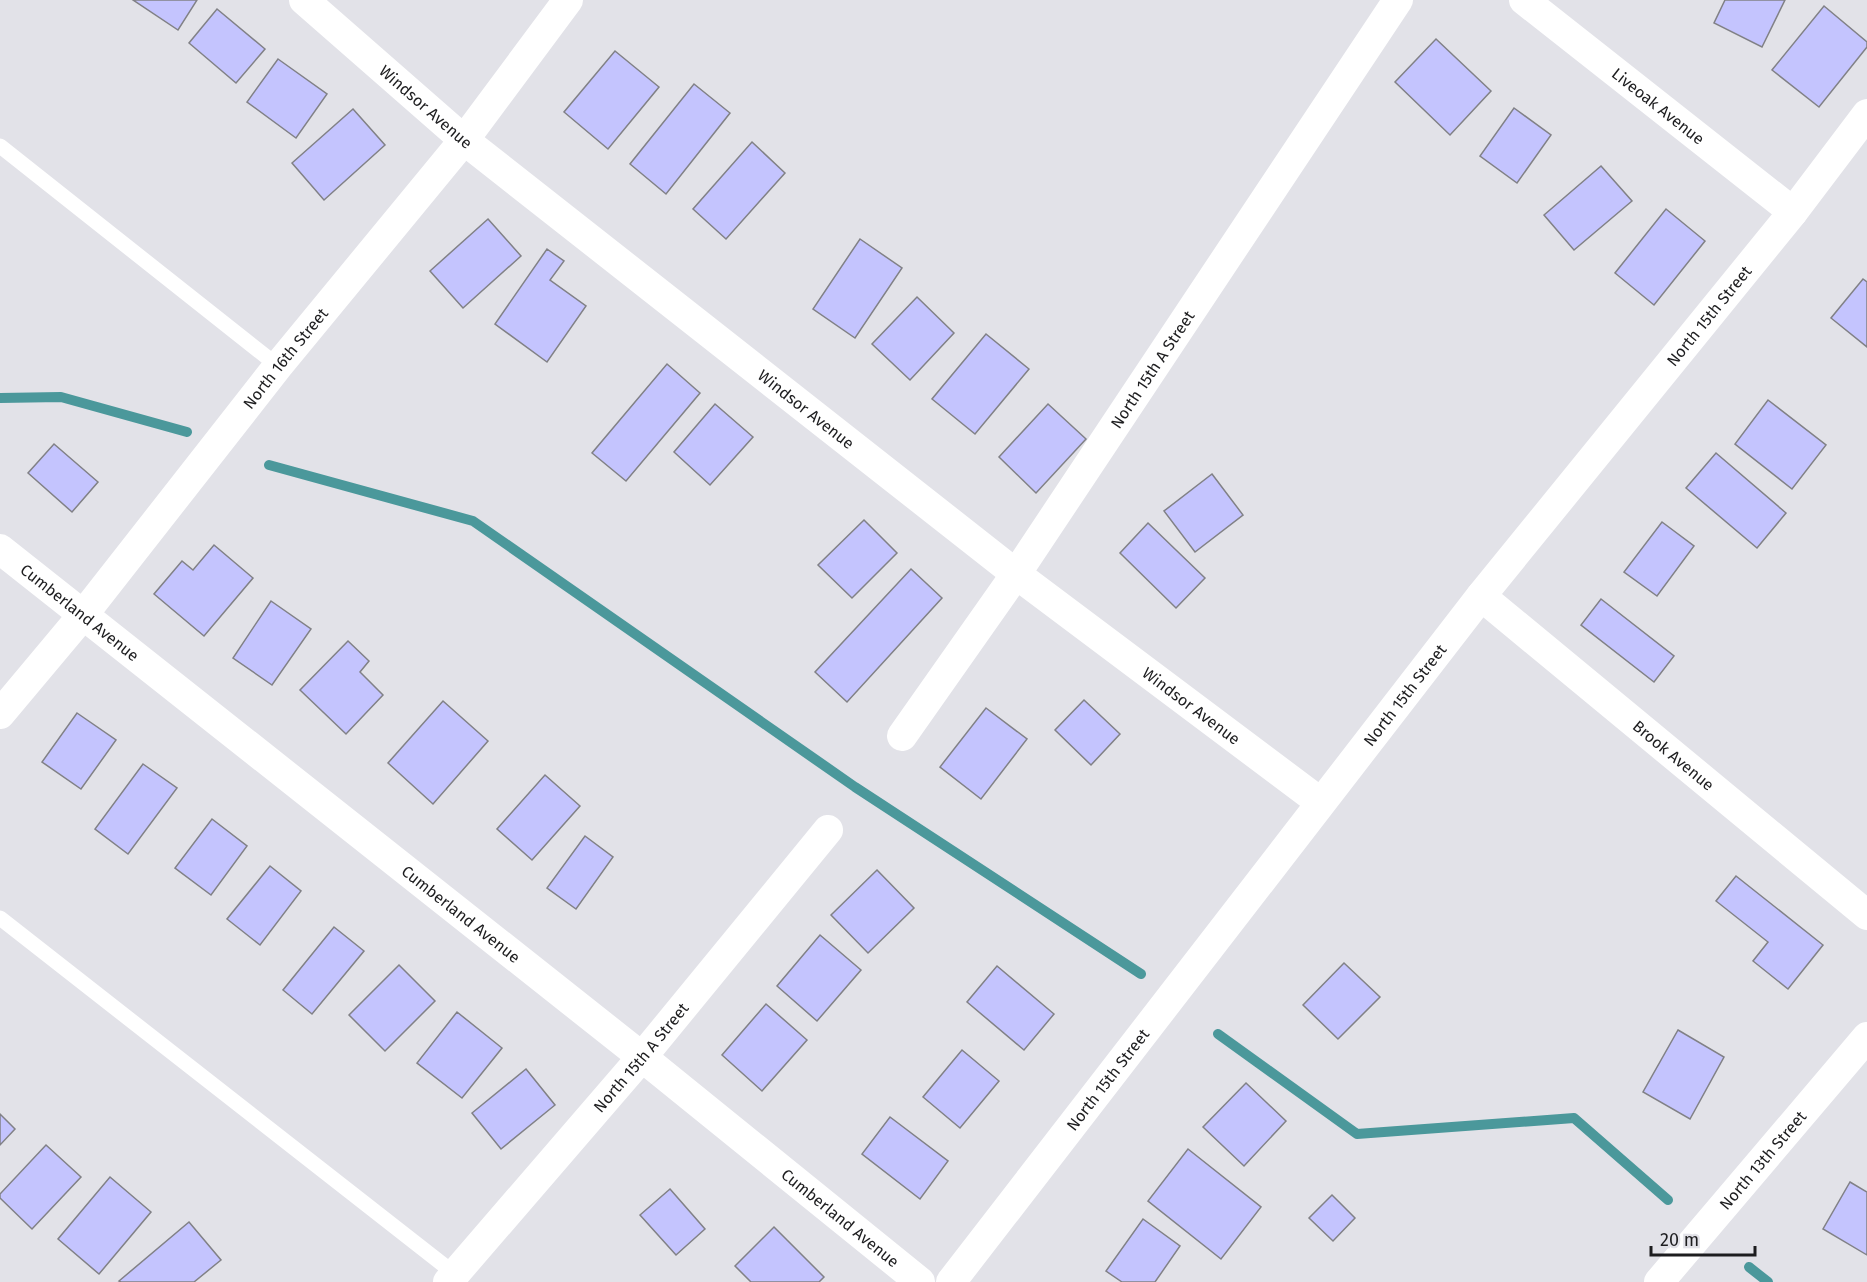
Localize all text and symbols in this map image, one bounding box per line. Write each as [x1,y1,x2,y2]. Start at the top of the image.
street label: Windsor Avenue [376,61,476,152]
street label: Liveoak Avenue [1608,64,1708,148]
street label: North 15th Street [1662,262,1755,370]
street label: North 16th Street [239,304,332,412]
street label: North 15th A Street [1106,307,1198,432]
street label: Windsor Avenue [754,365,858,453]
street label: Cumberland Avenue [17,560,143,665]
street label: North 15th Street [1359,640,1450,750]
street label: Windsor Avenue [1139,663,1244,748]
street label: Brook Avenue [1629,716,1718,794]
street label: Cumberland Avenue [398,861,524,967]
street label: North 15th A Street [589,999,692,1116]
street label: North 15th Street [1062,1025,1153,1134]
street label: North 13th Street [1715,1107,1810,1213]
street label: Cumberland Avenue [778,1164,903,1271]
scale bar [1651,1219,1754,1257]
text: 20 m [1660,1229,1699,1251]

